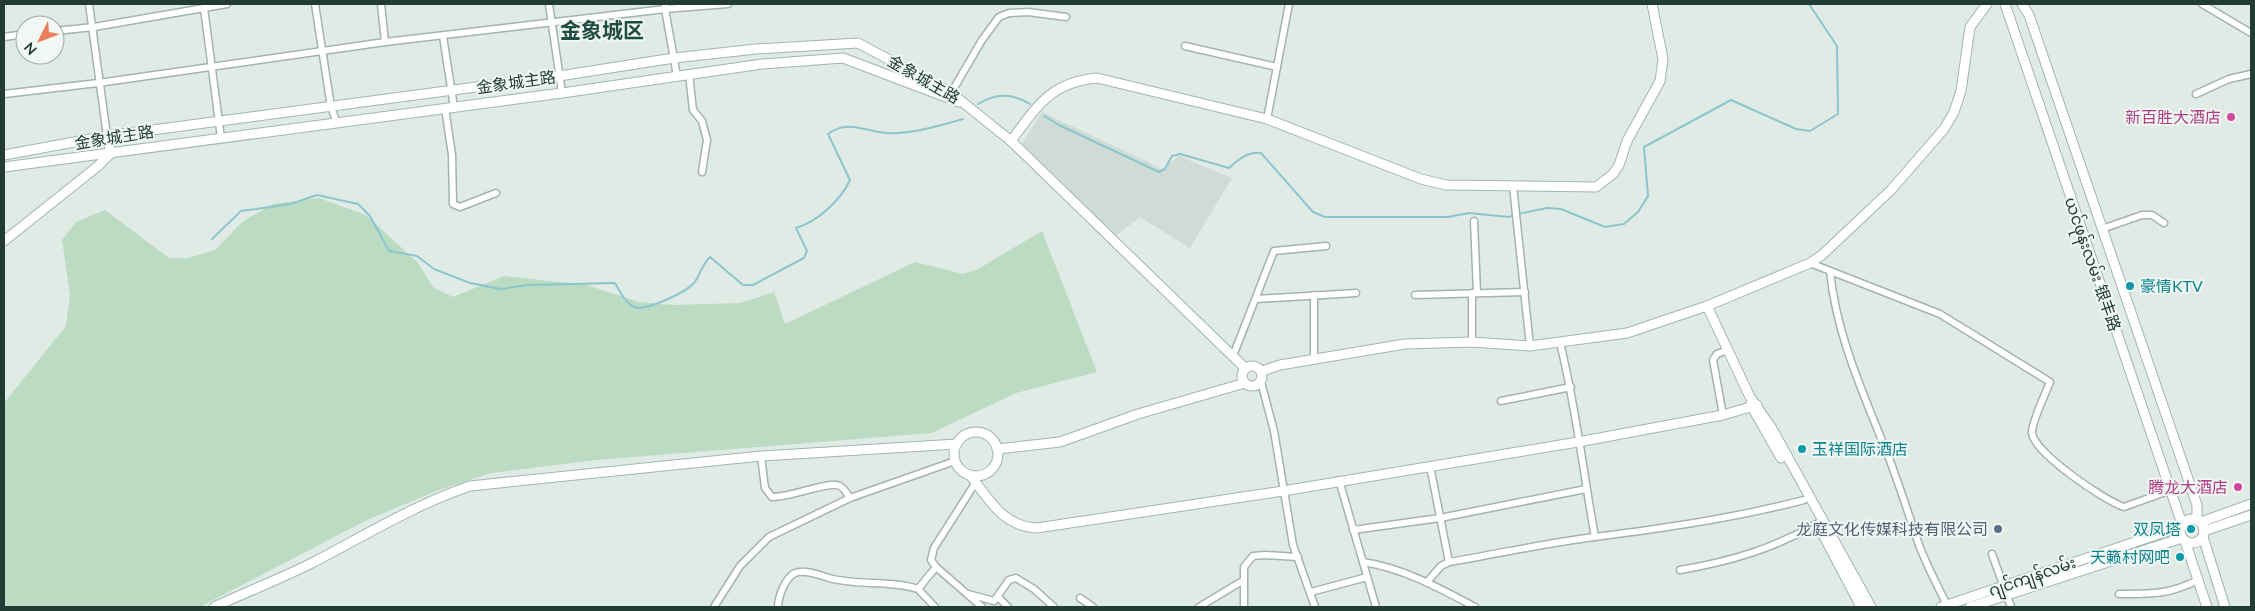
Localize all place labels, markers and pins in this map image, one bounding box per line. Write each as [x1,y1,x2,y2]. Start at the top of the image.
place label: 新百胜大酒店 [2125,107,2221,126]
marker: 新百胜大酒店 [2225,111,2237,123]
place label: 豪情KTV [2140,276,2203,295]
marker: 豪情KTV [2124,280,2136,292]
place label: 玉祥国际酒店 [1812,439,1908,458]
marker: 玉祥国际酒店 [1796,443,1808,455]
place label: 腾龙大酒店 [2148,477,2228,496]
marker: 腾龙大酒店 [2232,481,2244,493]
place label: 龙庭文化传媒科技有限公司 [1796,519,1988,538]
place label: 双凤塔 [2133,519,2181,538]
marker: 龙庭文化传媒科技有限公司 [1992,523,2004,535]
marker: 双凤塔 [2185,523,2197,535]
place label: 天籁村网吧 [2090,547,2170,566]
marker: 天籁村网吧 [2174,551,2186,563]

